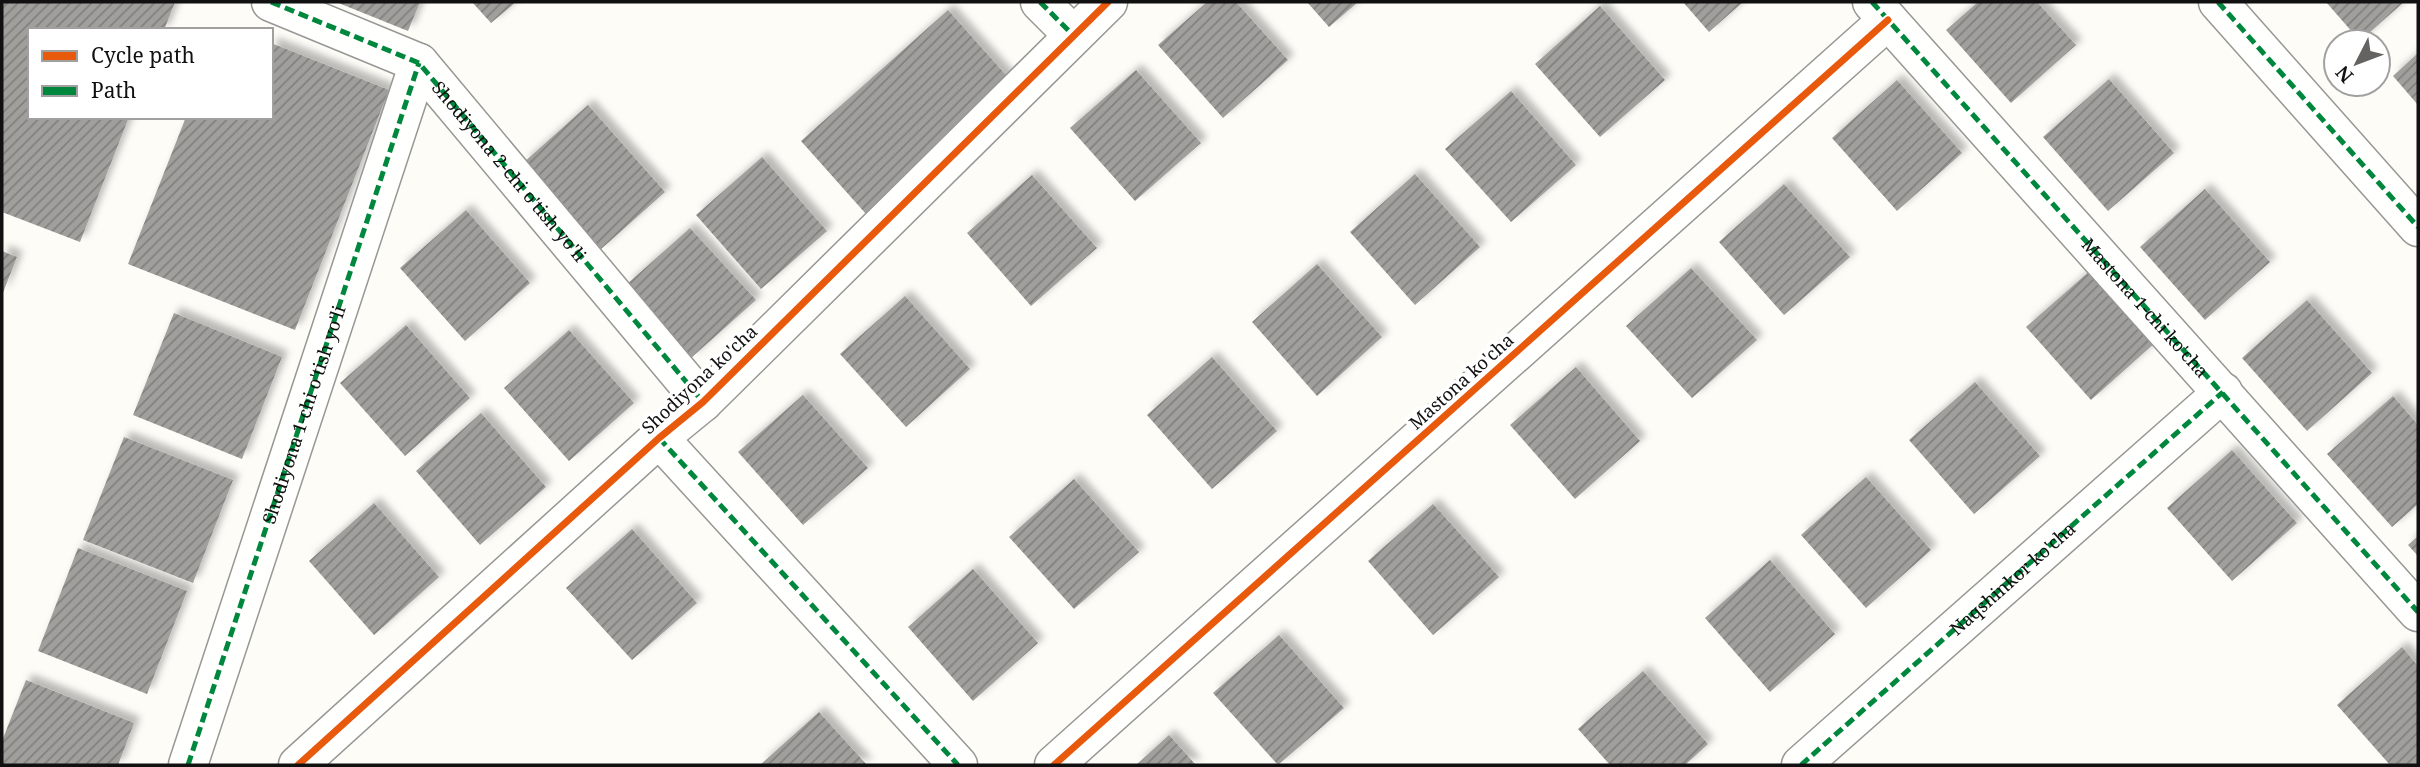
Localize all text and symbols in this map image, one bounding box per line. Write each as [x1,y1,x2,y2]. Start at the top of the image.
legend [28,28,273,119]
north arrow [2322,28,2392,98]
text: Cycle path [91,41,195,69]
text: N [2330,60,2359,89]
text: Path [91,76,136,104]
street label: Shodiyona 2-chi o'tish yo'li [427,76,592,266]
street label: Mastona 1-chi ko'cha [2077,233,2214,382]
street label: Shodiyona 1-chi o'tish yo'li [256,302,351,527]
street label: Shodiyona ko'cha [636,319,762,439]
street label: Mastona ko'cha [1404,328,1518,434]
street label: Naqshinkor ko'cha [1944,516,2080,640]

